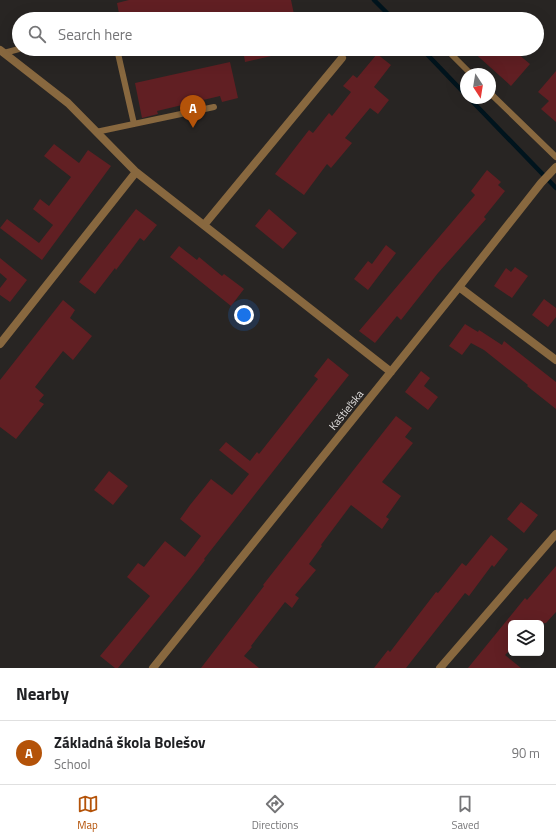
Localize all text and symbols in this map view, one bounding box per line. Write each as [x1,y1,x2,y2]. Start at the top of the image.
search box [12,12,544,56]
icon: search [26,23,48,45]
text: Search here [58,23,132,46]
north arrow [460,68,496,104]
pin: A [180,95,206,128]
your location [234,305,254,325]
street label: Kaštieľska [325,386,367,434]
map controls [508,620,544,656]
button: layers [508,620,544,656]
text: Nearby [16,681,69,707]
text: Základná škola Bolešov [54,731,206,754]
text: A [25,743,33,763]
text: 90 m [512,743,540,763]
text: School [54,754,90,774]
tab: Map [77,793,99,833]
tab: Directions [252,793,298,833]
tab: Saved [451,793,479,833]

